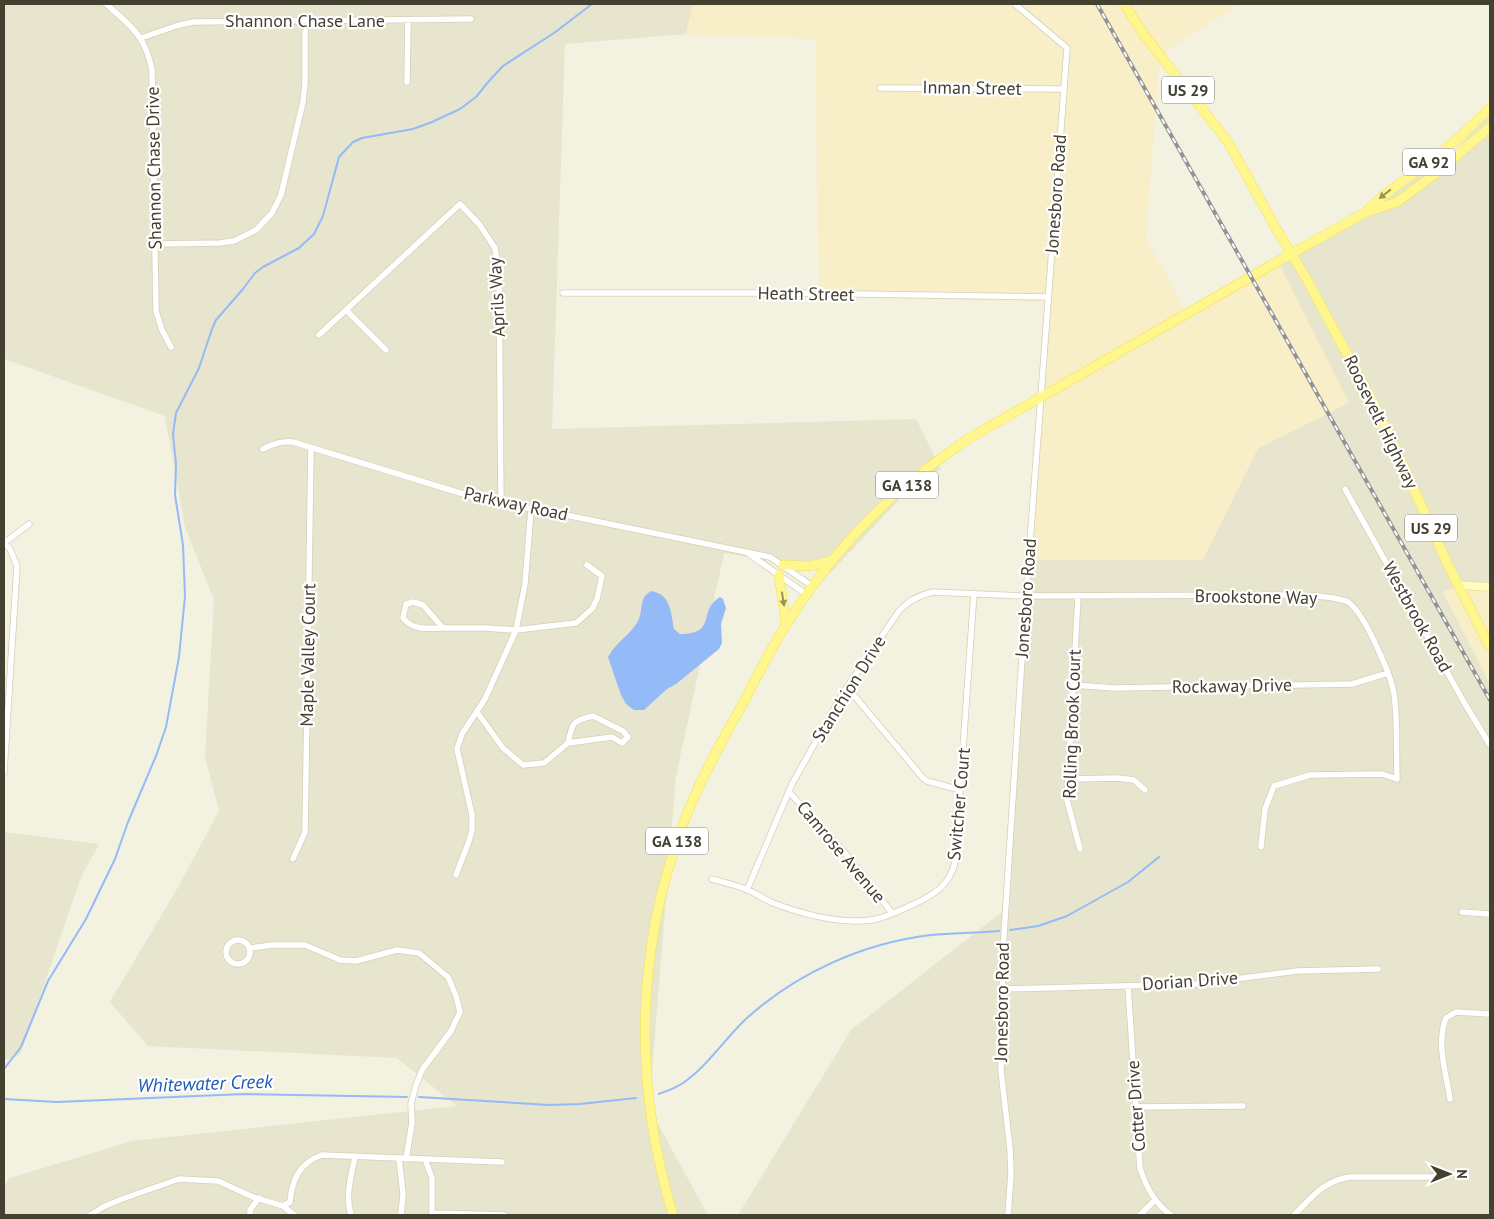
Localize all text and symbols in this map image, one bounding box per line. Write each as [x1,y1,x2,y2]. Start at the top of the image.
street label: Shannon Chase Lane [225,9,385,32]
street label: Inman Street [922,75,1022,100]
road number: US 29 [1162,76,1214,104]
street label: Shannon Chase Drive [141,86,166,250]
street label: Jonesboro Road [1040,134,1071,255]
road number: GA 92 [1403,148,1455,176]
one-way arrow [1378,189,1392,199]
street label: Aprils Way [483,256,510,338]
street label: Heath Street [757,281,855,306]
street label: Roosevelt Highway [1339,351,1424,493]
road number: GA 138 [876,472,938,498]
street label: Parkway Road [462,481,570,526]
road number: US 29 [1405,514,1457,542]
street label: Jonesboro Road [1010,538,1041,659]
street label: Westbrook Road [1378,557,1457,676]
street label: Maple Valley Court [295,583,320,727]
street label: Brookstone Way [1195,584,1318,609]
one-way arrow [779,592,787,608]
street label: Stanchion Drive [807,631,891,747]
street label: Rolling Brook Court [1057,649,1086,799]
street label: Rockaway Drive [1172,673,1292,698]
street label: Switcher Court [942,747,975,861]
street label: Camrose Avenue [792,796,891,908]
road number: GA 138 [646,828,708,854]
street label: Jonesboro Road [989,942,1014,1063]
street label: Dorian Drive [1141,966,1239,995]
street label: Cotter Drive [1121,1059,1150,1153]
water label: Whitewater Creek [137,1069,274,1097]
north arrow [1424,1149,1474,1199]
text: N [1453,1169,1471,1179]

